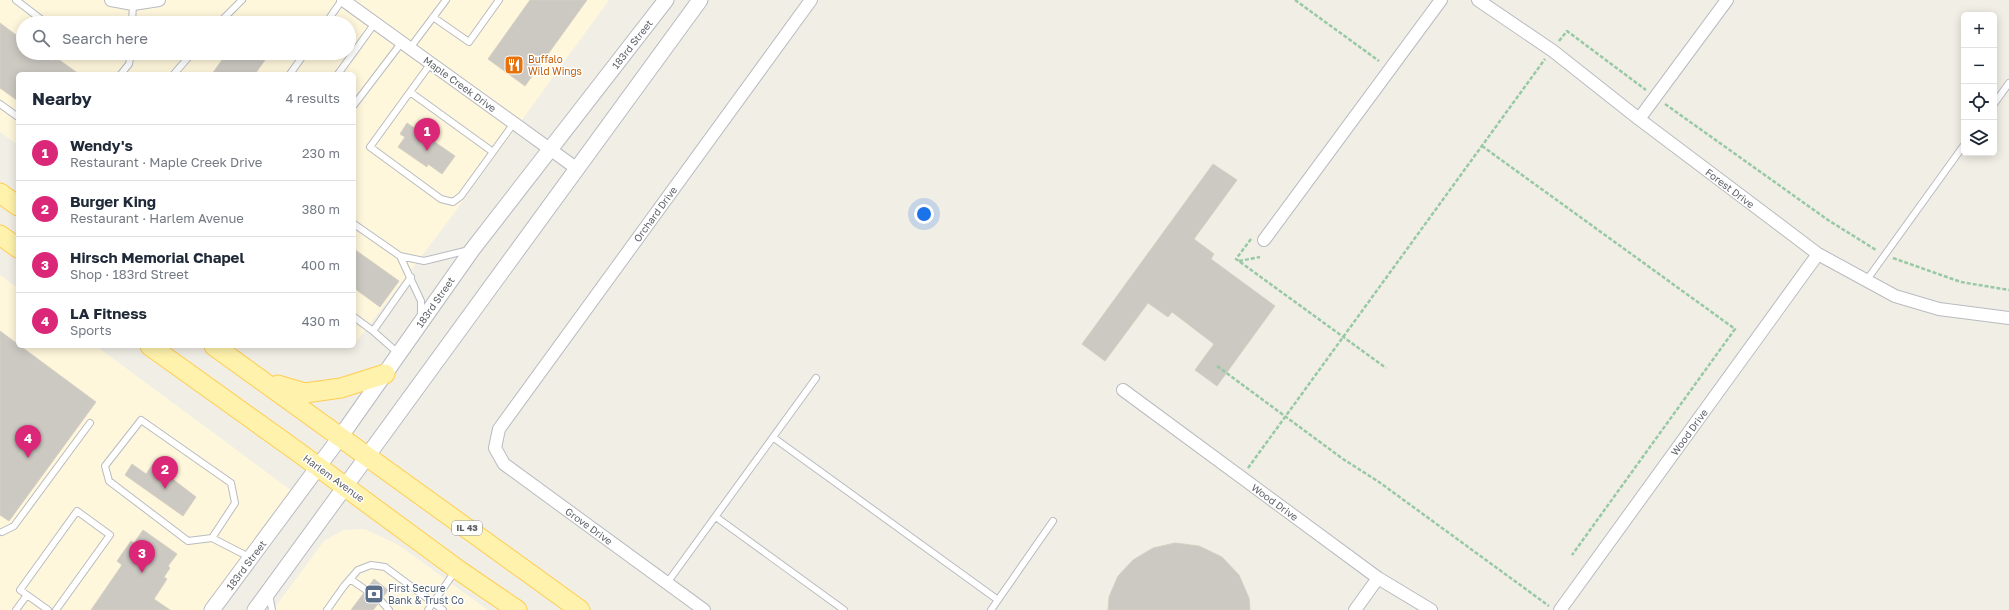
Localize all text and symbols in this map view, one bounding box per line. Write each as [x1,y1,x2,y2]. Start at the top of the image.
map controls [1961,12,1997,156]
button: + [1961,12,1997,48]
search box [16,16,356,60]
street label: 183rd Street [609,17,655,71]
icon: search [30,27,52,49]
text: Search here [62,29,148,47]
button: − [1961,48,1997,84]
place label: Buffalo Wild Wings [528,53,582,77]
street label: Maple Creek Drive [421,54,499,115]
restaurant icon: Buffalo Wild Wings [503,54,525,76]
button: locate [1961,84,1997,120]
text: Nearby [32,88,92,109]
text: 4 results [286,90,340,106]
pin: 1 [414,118,440,151]
button: layers [1961,120,1997,156]
text: Wendy's [70,136,133,154]
text: 1 [42,145,48,161]
text: 230 m [302,145,340,161]
text: Restaurant · Maple Creek Drive [70,154,262,170]
street label: Forest Drive [1703,166,1757,210]
street label: Orchard Drive [631,184,679,244]
text: Burger King [70,192,156,210]
text: 2 [41,201,49,217]
text: 380 m [302,201,340,217]
your location [914,204,934,224]
text: Restaurant · Harlem Avenue [70,210,244,226]
text: Hirsch Memorial Chapel [70,248,245,266]
text: 3 [41,257,49,273]
text: 400 m [301,257,340,273]
text: Shop · 183rd Street [70,266,189,282]
street label: 183rd Street [413,274,457,330]
text: LA Fitness [70,304,147,322]
text: 4 [41,313,49,329]
text: 430 m [302,313,340,329]
text: Sports [70,322,112,338]
street label: Wood Drive [1668,406,1710,458]
pin: 4 [15,425,41,458]
street label: Harlem Avenue [301,452,367,504]
pin: 2 [152,456,178,489]
street label: Wood Drive [1249,481,1301,523]
street label: Grove Drive [563,505,615,547]
road number: IL 43 [452,521,482,535]
street label: 183rd Street [223,538,269,592]
pin: 3 [129,540,155,573]
place label: First Secure Bank & Trust Co [388,582,464,606]
bank icon: First Secure Bank & Trust Co [363,583,385,605]

